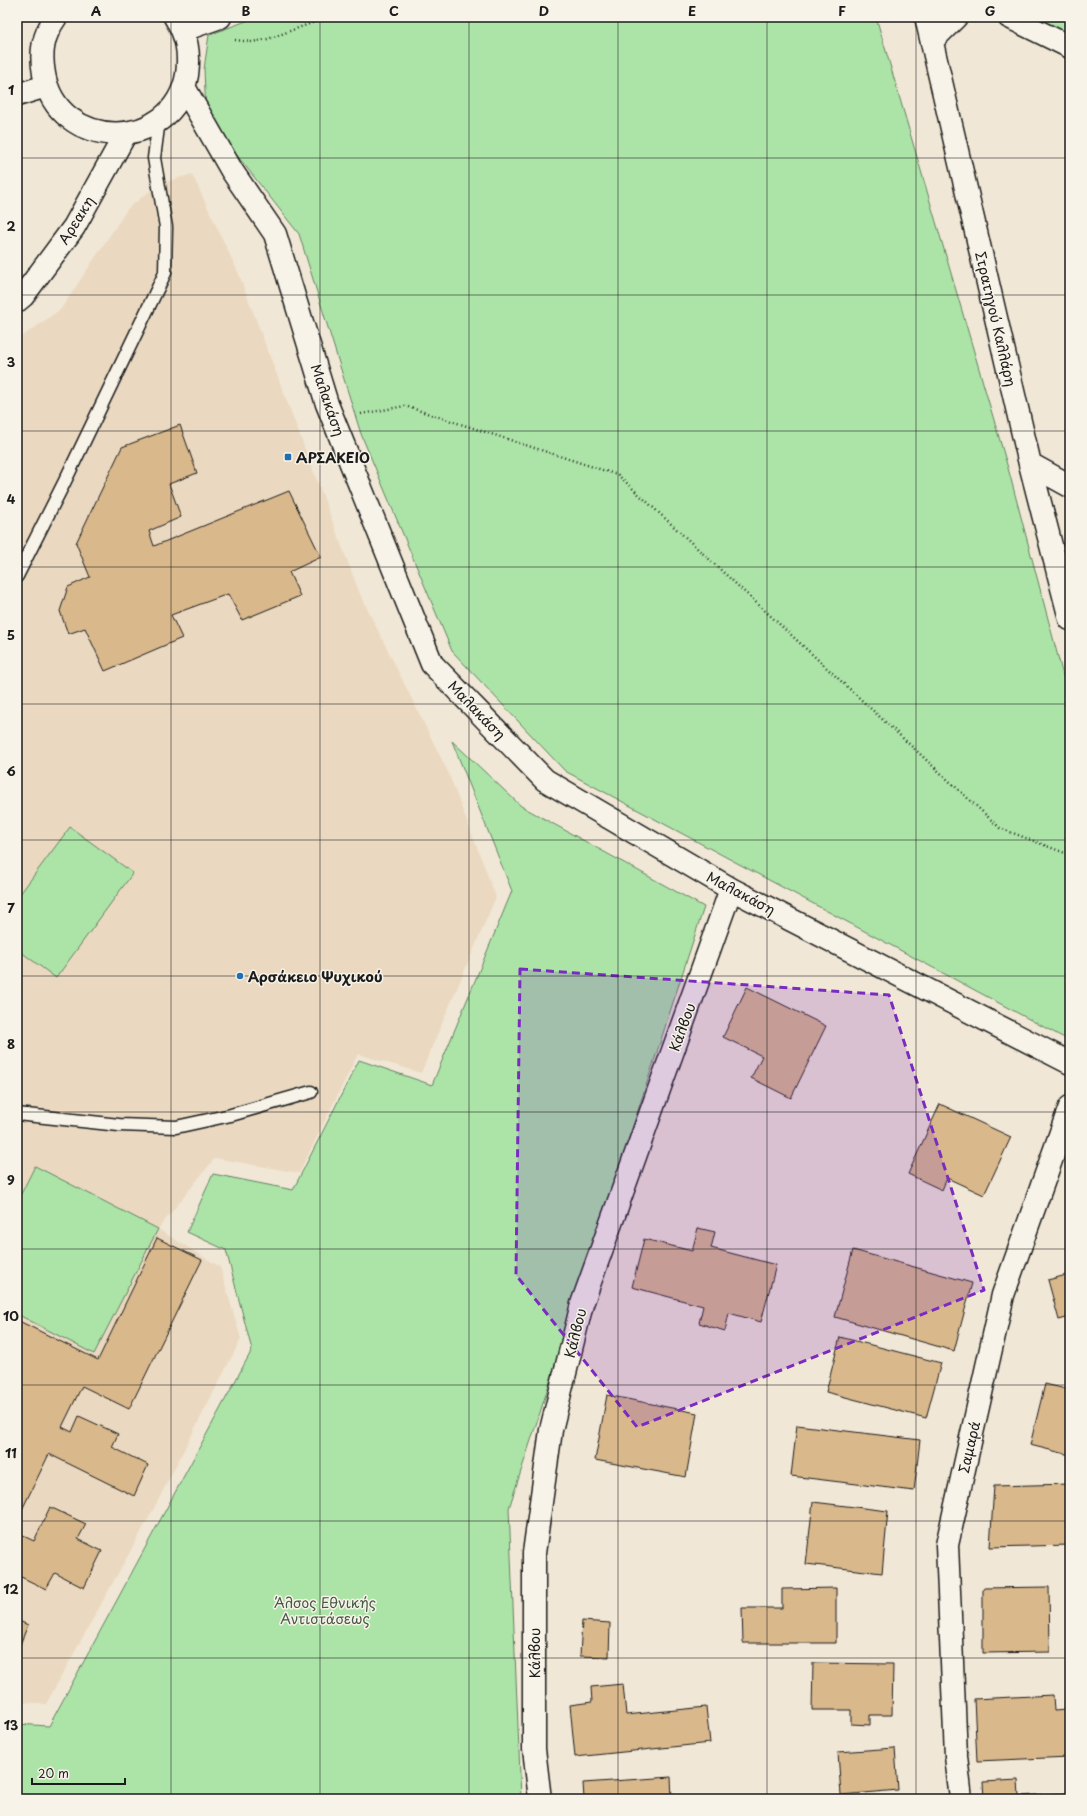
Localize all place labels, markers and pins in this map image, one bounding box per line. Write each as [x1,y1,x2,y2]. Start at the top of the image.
place label: ΑΡΣΑΚΕΙΟ [296,447,370,468]
marker: ΑΡΣΑΚΕΙΟ [283,452,293,462]
place label: Αρσάκειο Ψυχικού [248,966,383,987]
marker: Αρσάκειο Ψυχικού [235,971,245,981]

